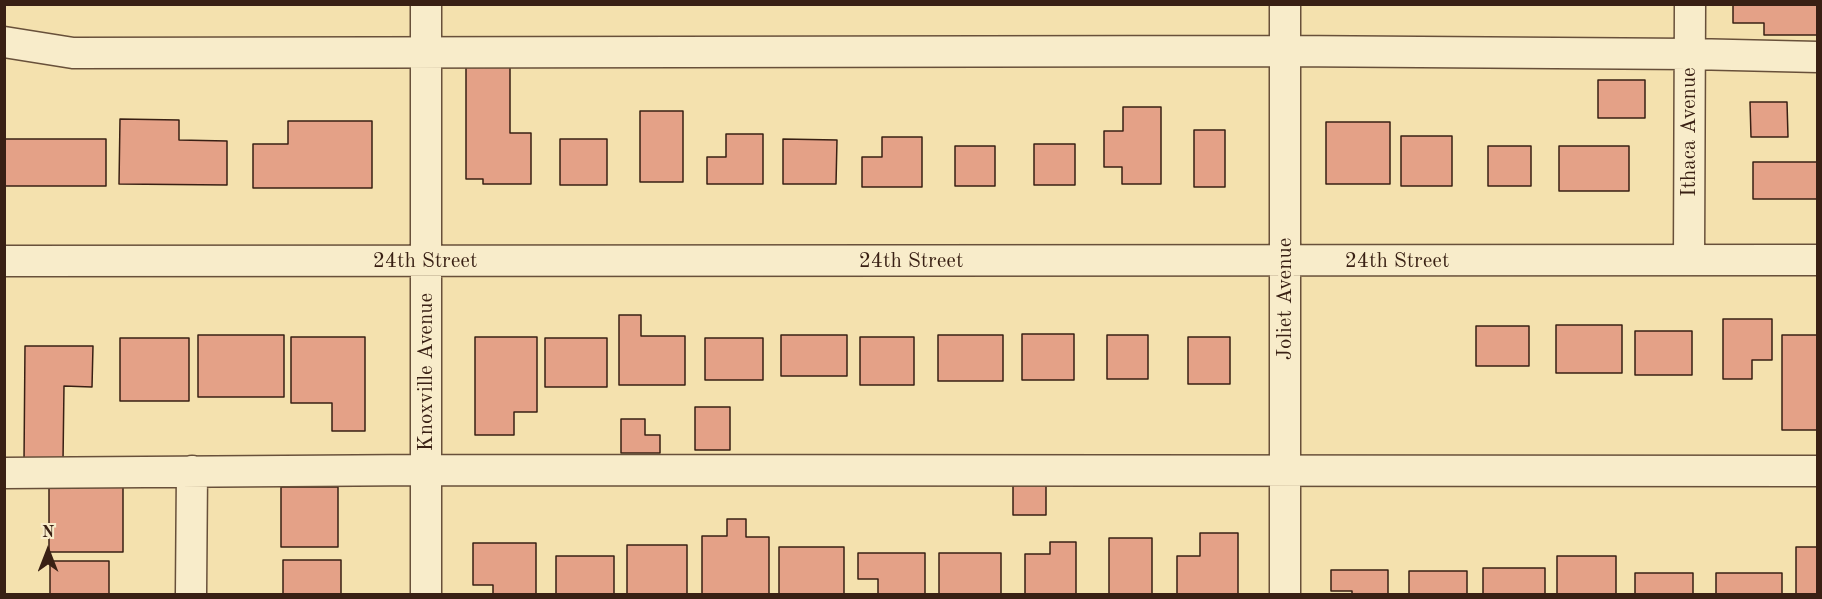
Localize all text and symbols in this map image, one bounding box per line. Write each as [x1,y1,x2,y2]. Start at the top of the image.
street label: Ithaca Avenue [1676,67,1702,197]
street label: Joliet Avenue [1272,238,1298,360]
street label: 24th Street [373,248,477,274]
street label: 24th Street [859,248,963,274]
street label: 24th Street [1345,248,1449,274]
street label: Knoxville Avenue [413,293,439,451]
north arrow [18,521,78,581]
text: N [42,525,54,541]

